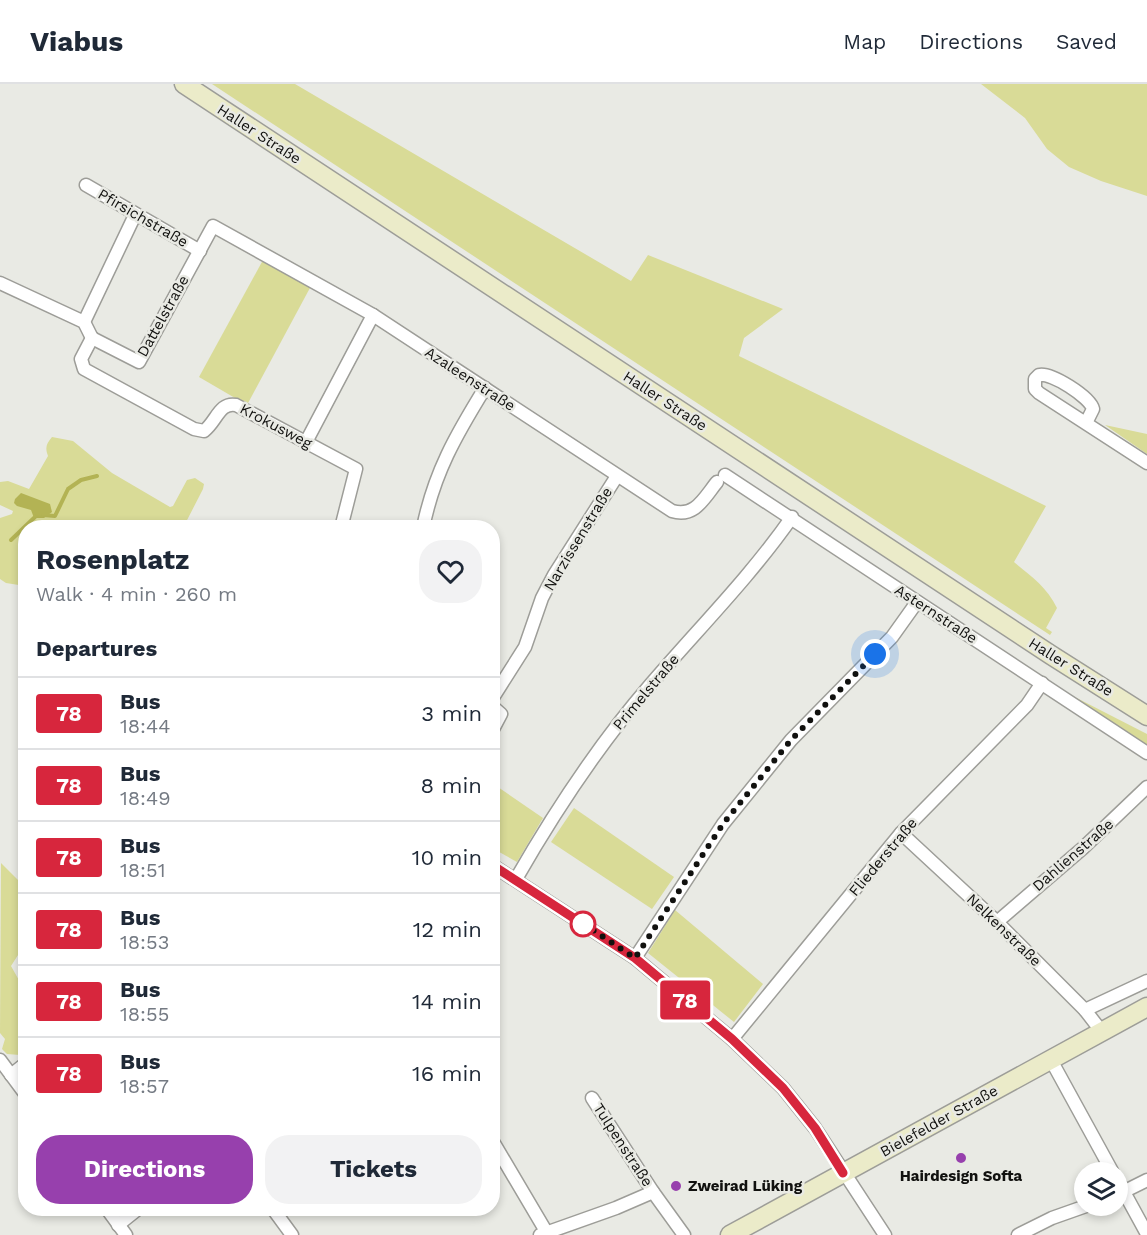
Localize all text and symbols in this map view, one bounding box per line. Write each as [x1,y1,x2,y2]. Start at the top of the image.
text: Viabus [30,25,123,58]
text: Map [843,29,886,54]
text: Directions [919,29,1023,54]
text: Saved [1056,29,1117,54]
street label: Haller Straße [214,100,304,168]
street label: Pfirsichstraße [95,185,191,251]
street label: Dattelstraße [133,272,193,360]
street label: Azaleenstraße [421,343,519,415]
street label: Haller Straße [620,367,710,435]
street label: Krokusweg [237,400,315,452]
street label: Narzissenstraße [540,484,616,594]
button: heart [419,540,482,603]
text: Rosenplatz [36,543,190,576]
street label: Asternstraße [891,581,981,647]
text: Walk · 4 min · 260 m [36,582,237,606]
street label: Haller Straße [1025,634,1117,700]
text: Departures [36,636,157,661]
your location [860,639,890,669]
street label: Primelstraße [609,650,683,734]
text: Bus [120,689,160,714]
text: 78 [56,701,82,726]
text: 3 min [421,701,482,726]
text: 18:44 [120,714,170,738]
text: Bus [120,761,160,786]
text: 78 [56,773,82,798]
text: 8 min [421,773,482,798]
text: 18:49 [120,786,171,810]
street label: Fliederstraße [845,814,921,900]
street label: Dahlienstraße [1029,815,1117,895]
text: Bus [120,833,160,858]
text: 78 [56,845,82,870]
text: 10 min [412,845,482,870]
text: 18:51 [120,858,165,882]
street label: Nelkenstraße [963,890,1045,970]
text: Bus [120,905,160,930]
unlabelled marker [570,911,596,937]
text: 78 [56,917,82,942]
text: 12 min [413,917,482,942]
text: 18:53 [120,930,169,954]
text: Bus [120,977,160,1002]
line badge: 78 [658,980,712,1020]
text: 78 [672,988,698,1013]
text: 78 [56,989,82,1014]
text: 14 min [412,989,482,1014]
text: 18:55 [120,1002,169,1026]
text: Bus [120,1049,160,1074]
text: 78 [56,1061,82,1086]
text: 16 min [412,1061,482,1086]
text: 18:57 [120,1074,169,1098]
street label: Bielefelder Straße [877,1081,1001,1161]
street label: Tulpenstraße [589,1100,657,1190]
button: Directions [36,1135,253,1204]
button: Tickets [265,1135,482,1204]
marker: Hairdesign Softa [954,1151,968,1165]
map controls [1074,1162,1128,1216]
button: layers [1074,1162,1128,1216]
place label: Hairdesign Softa [900,1167,1023,1185]
place label: Zweirad Lüking [688,1177,803,1195]
marker: Zweirad Lüking [669,1179,683,1193]

